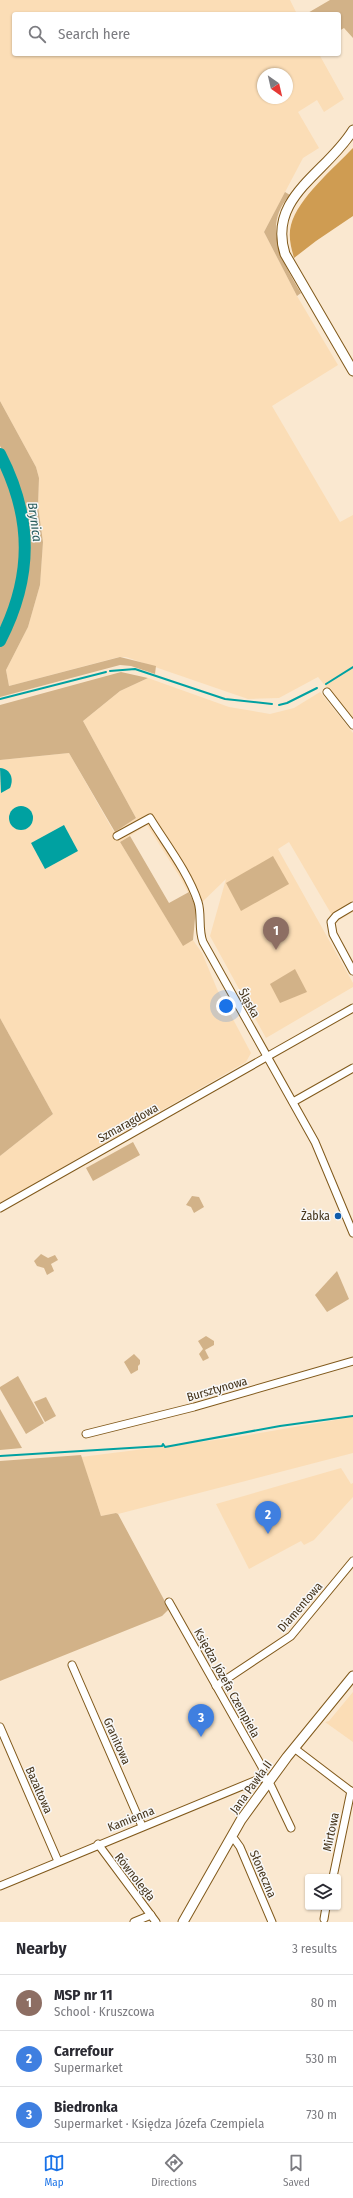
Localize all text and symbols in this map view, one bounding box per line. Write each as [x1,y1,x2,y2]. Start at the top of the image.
search box [12,12,341,56]
icon: search [26,23,48,45]
text: Search here [58,25,130,43]
north arrow [257,68,293,104]
water label: Brynica [25,501,45,543]
pin: 1 [263,917,289,950]
street label: Śląska [235,985,264,1020]
your location [216,996,236,1016]
street label: Szmaragdowa [95,1101,161,1145]
place label: Żabka [301,1208,330,1223]
marker: Żabka [333,1211,343,1221]
street label: Bursztynowa [185,1374,249,1404]
pin: 2 [255,1501,281,1534]
street label: Diamentowa [275,1579,325,1635]
street label: Księdza Józefa Czempiela [191,1626,263,1740]
pin: 3 [188,1704,214,1737]
street label: Granitowa [101,1716,134,1767]
street label: Jana Pawła II [227,1758,275,1816]
street label: Bazaltowa [23,1764,56,1816]
street label: Kamienna [106,1803,156,1835]
street label: Mirtowa [320,1811,342,1853]
street label: Słoneczna [247,1848,279,1900]
street label: Równoległa [112,1850,158,1904]
map controls [305,1874,341,1910]
button: layers [305,1874,341,1910]
text: Nearby [16,1938,67,1959]
text: 3 results [292,1941,337,1956]
text: MSP nr 11 [54,1986,113,2004]
text: 1 [26,1995,32,2010]
text: 80 m [311,1995,337,2010]
text: School · Kruszcowa [54,2004,155,2019]
text: Carrefour [54,2042,113,2060]
text: 2 [26,2051,32,2066]
text: 530 m [305,2051,337,2066]
text: Supermarket [54,2060,123,2075]
text: Biedronka [54,2098,118,2116]
text: 3 [26,2107,32,2122]
text: 730 m [306,2107,337,2122]
text: Supermarket · Księdza Józefa Czempiela [54,2116,264,2131]
tab: Map [43,2152,65,2189]
tab: Directions [151,2152,197,2189]
tab: Saved [283,2152,310,2189]

